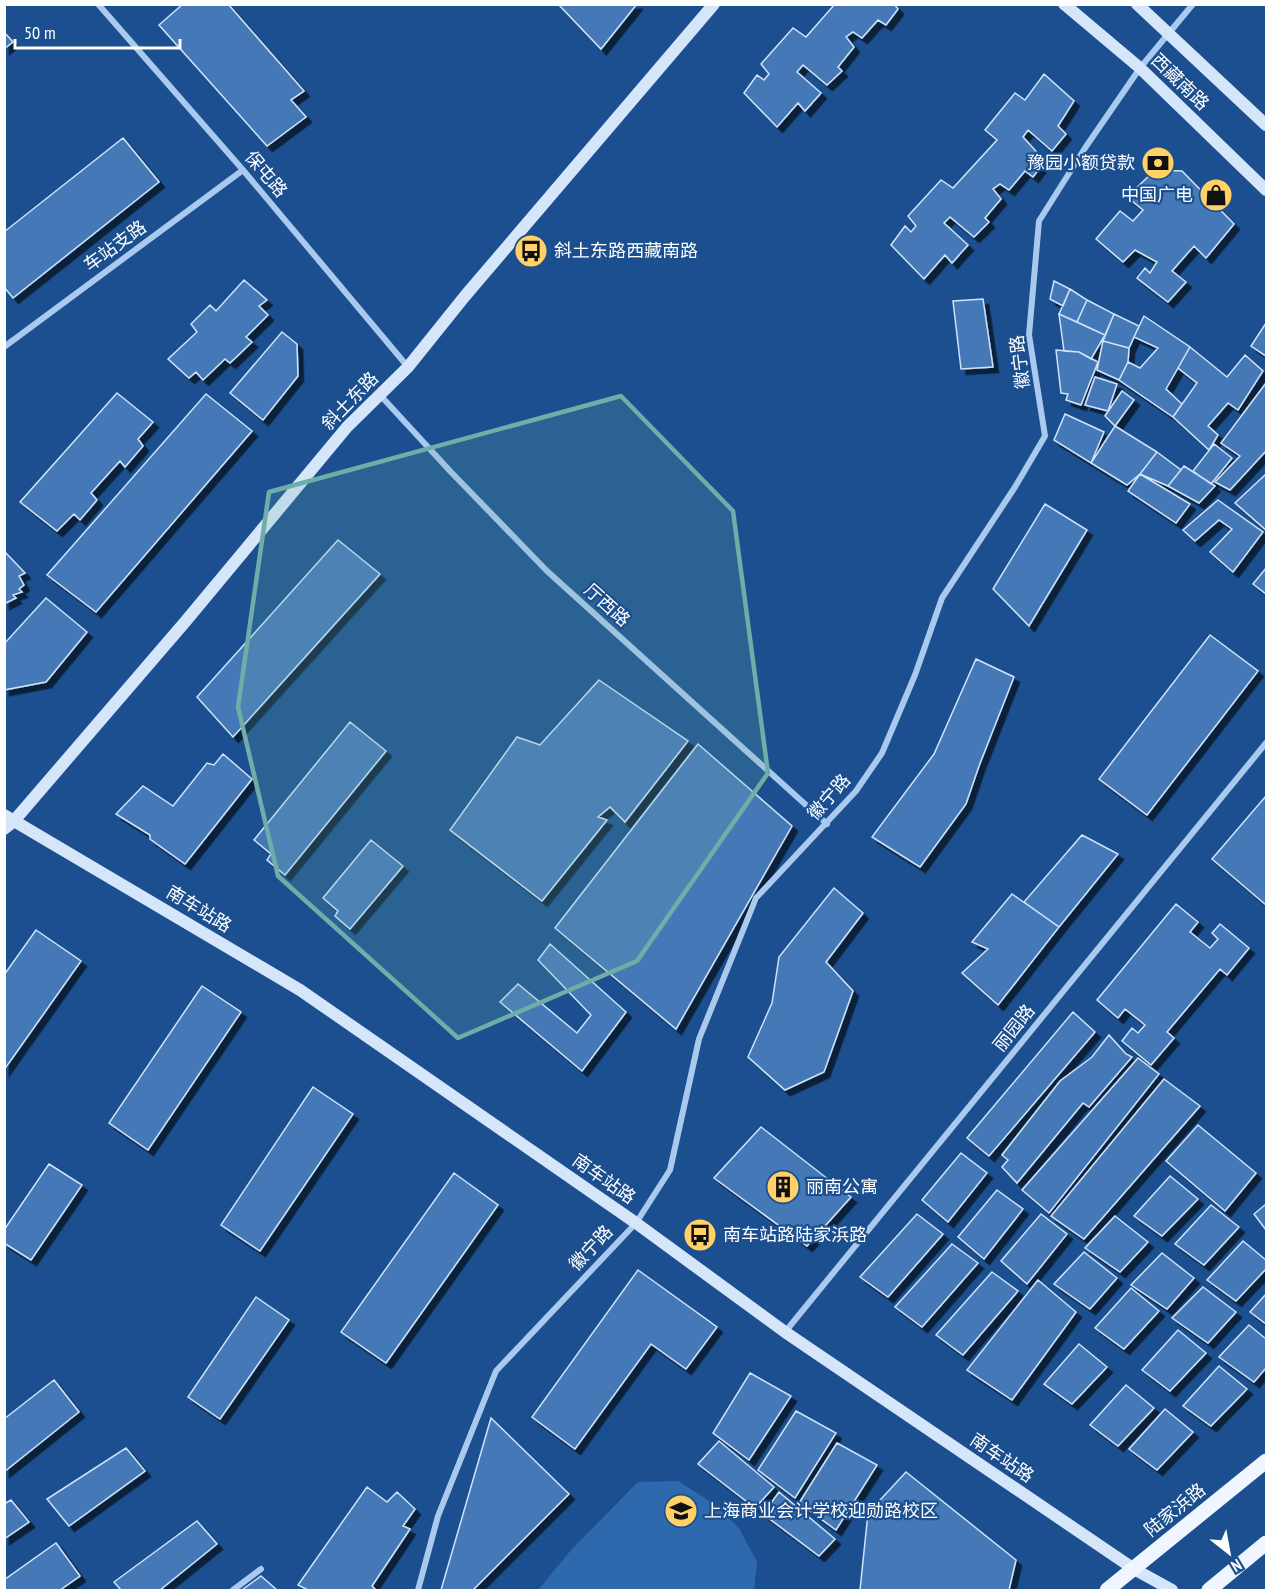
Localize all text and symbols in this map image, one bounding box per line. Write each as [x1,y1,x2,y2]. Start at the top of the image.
scale bar [15,12,180,50]
text: 50 m [24,21,56,44]
street label: 西藏南路 [1146,48,1214,115]
bank icon: 豫园小额贷款 [1140,145,1176,181]
street label: 保屯路 [240,146,293,202]
place label: 豫园小额贷款 [1027,151,1135,174]
shop icon: 中国广电 [1198,177,1234,213]
place label: 中国广电 [1121,183,1193,206]
street label: 车站支路 [79,215,151,276]
bus stop icon: 斜土东路西藏南路 [513,233,549,269]
place label: 斜土东路西藏南路 [554,239,698,262]
street label: 徽宁路 [1005,334,1034,390]
street label: 斜土东路 [316,367,383,435]
street label: 厅西路 [580,578,635,631]
street label: 徽宁路 [802,769,855,825]
street label: 南车站路 [162,880,236,937]
street label: 丽园路 [988,999,1040,1056]
street label: 南车站路 [568,1149,640,1209]
building icon: 丽南公寓 [765,1169,801,1205]
place label: 丽南公寓 [806,1175,878,1198]
bus stop icon: 南车站路陆家浜路 [682,1217,718,1253]
street label: 徽宁路 [564,1220,617,1275]
place label: 南车站路陆家浜路 [723,1223,867,1246]
street label: 南车站路 [966,1428,1039,1487]
street label: 陆家浜路 [1139,1478,1210,1541]
school or university icon: 上海商业会计学校迎勋路校区 [663,1493,699,1529]
place label: 上海商业会计学校迎勋路校区 [704,1499,938,1522]
north arrow [1199,1523,1259,1583]
text: N [1228,1555,1246,1577]

